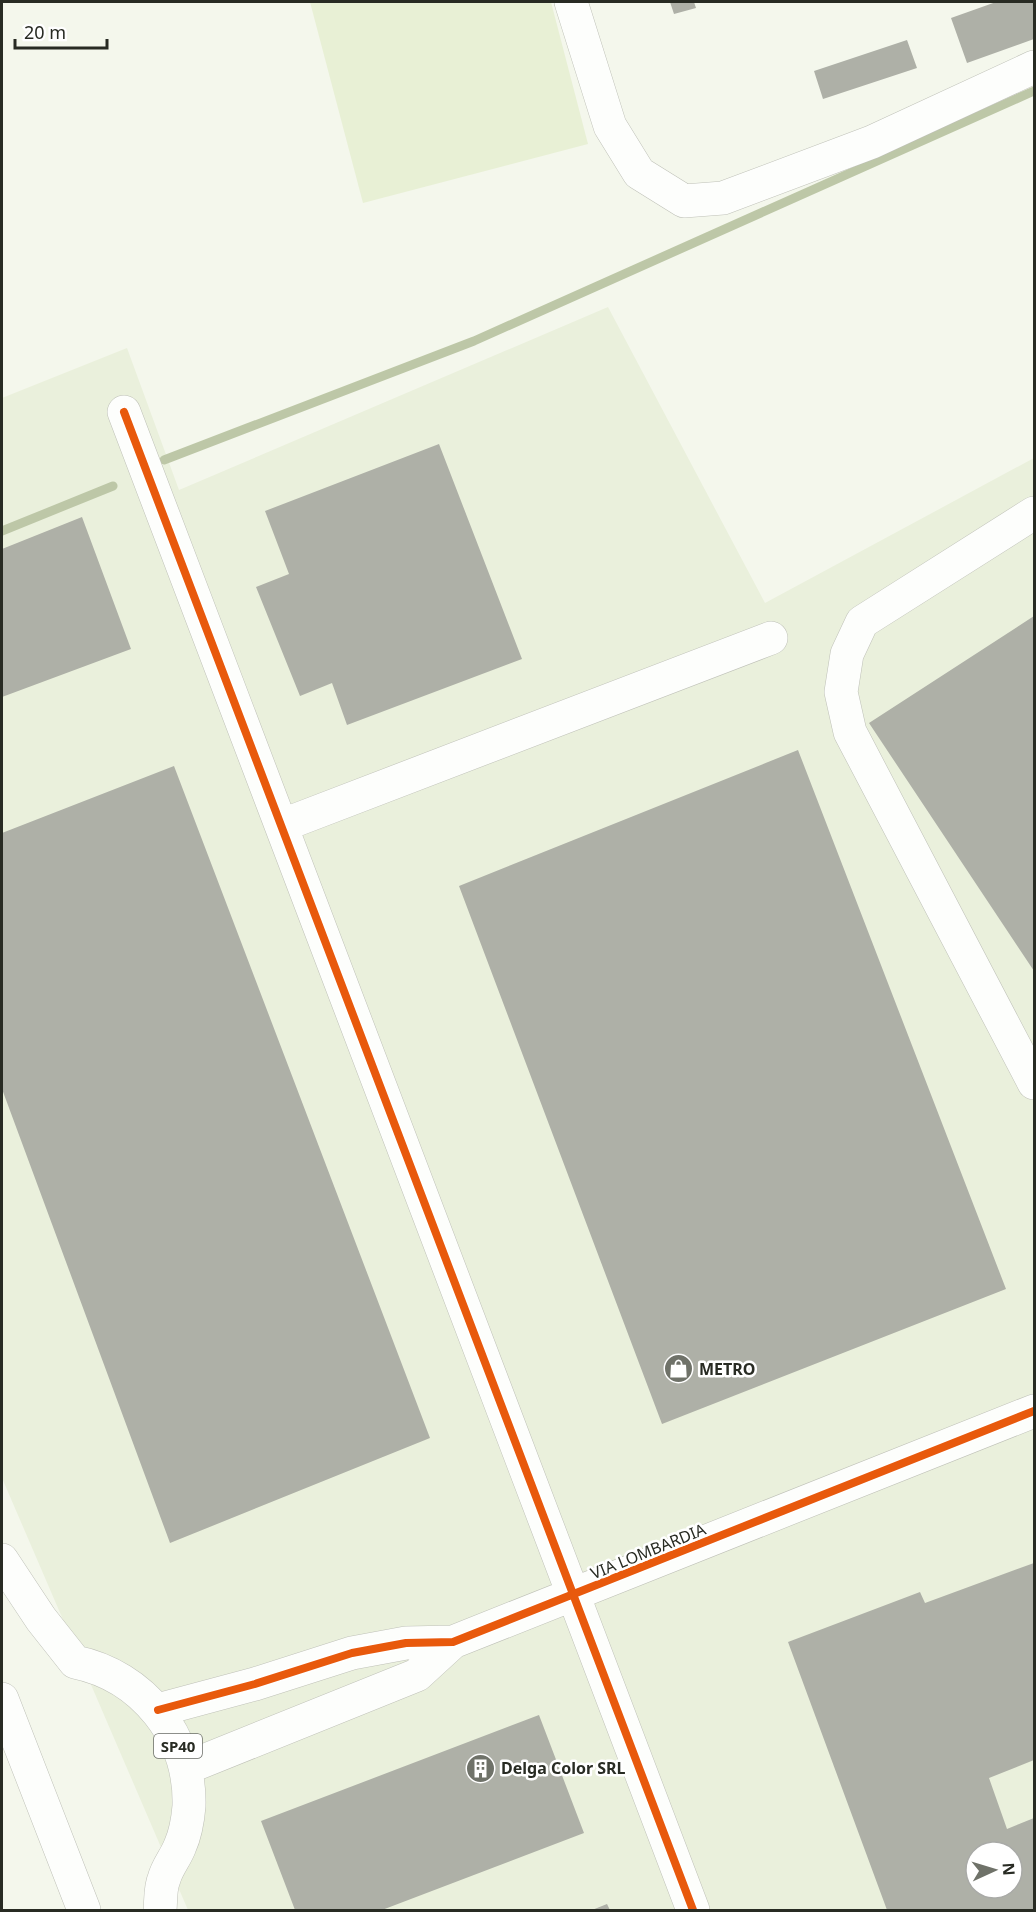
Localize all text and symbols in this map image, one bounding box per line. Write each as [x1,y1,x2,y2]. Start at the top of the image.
scale bar [15,12,106,50]
text: 20 m [24,20,66,44]
shop icon: METRO [662,1353,694,1385]
place label: METRO [699,1358,755,1380]
street label: VIA LOMBARDIA [587,1518,710,1584]
road number: SP40 [154,1734,202,1758]
building icon: Delga Color SRL [464,1752,496,1784]
place label: Delga Color SRL [501,1757,626,1779]
north arrow [964,1840,1024,1900]
text: N [998,1862,1020,1876]

